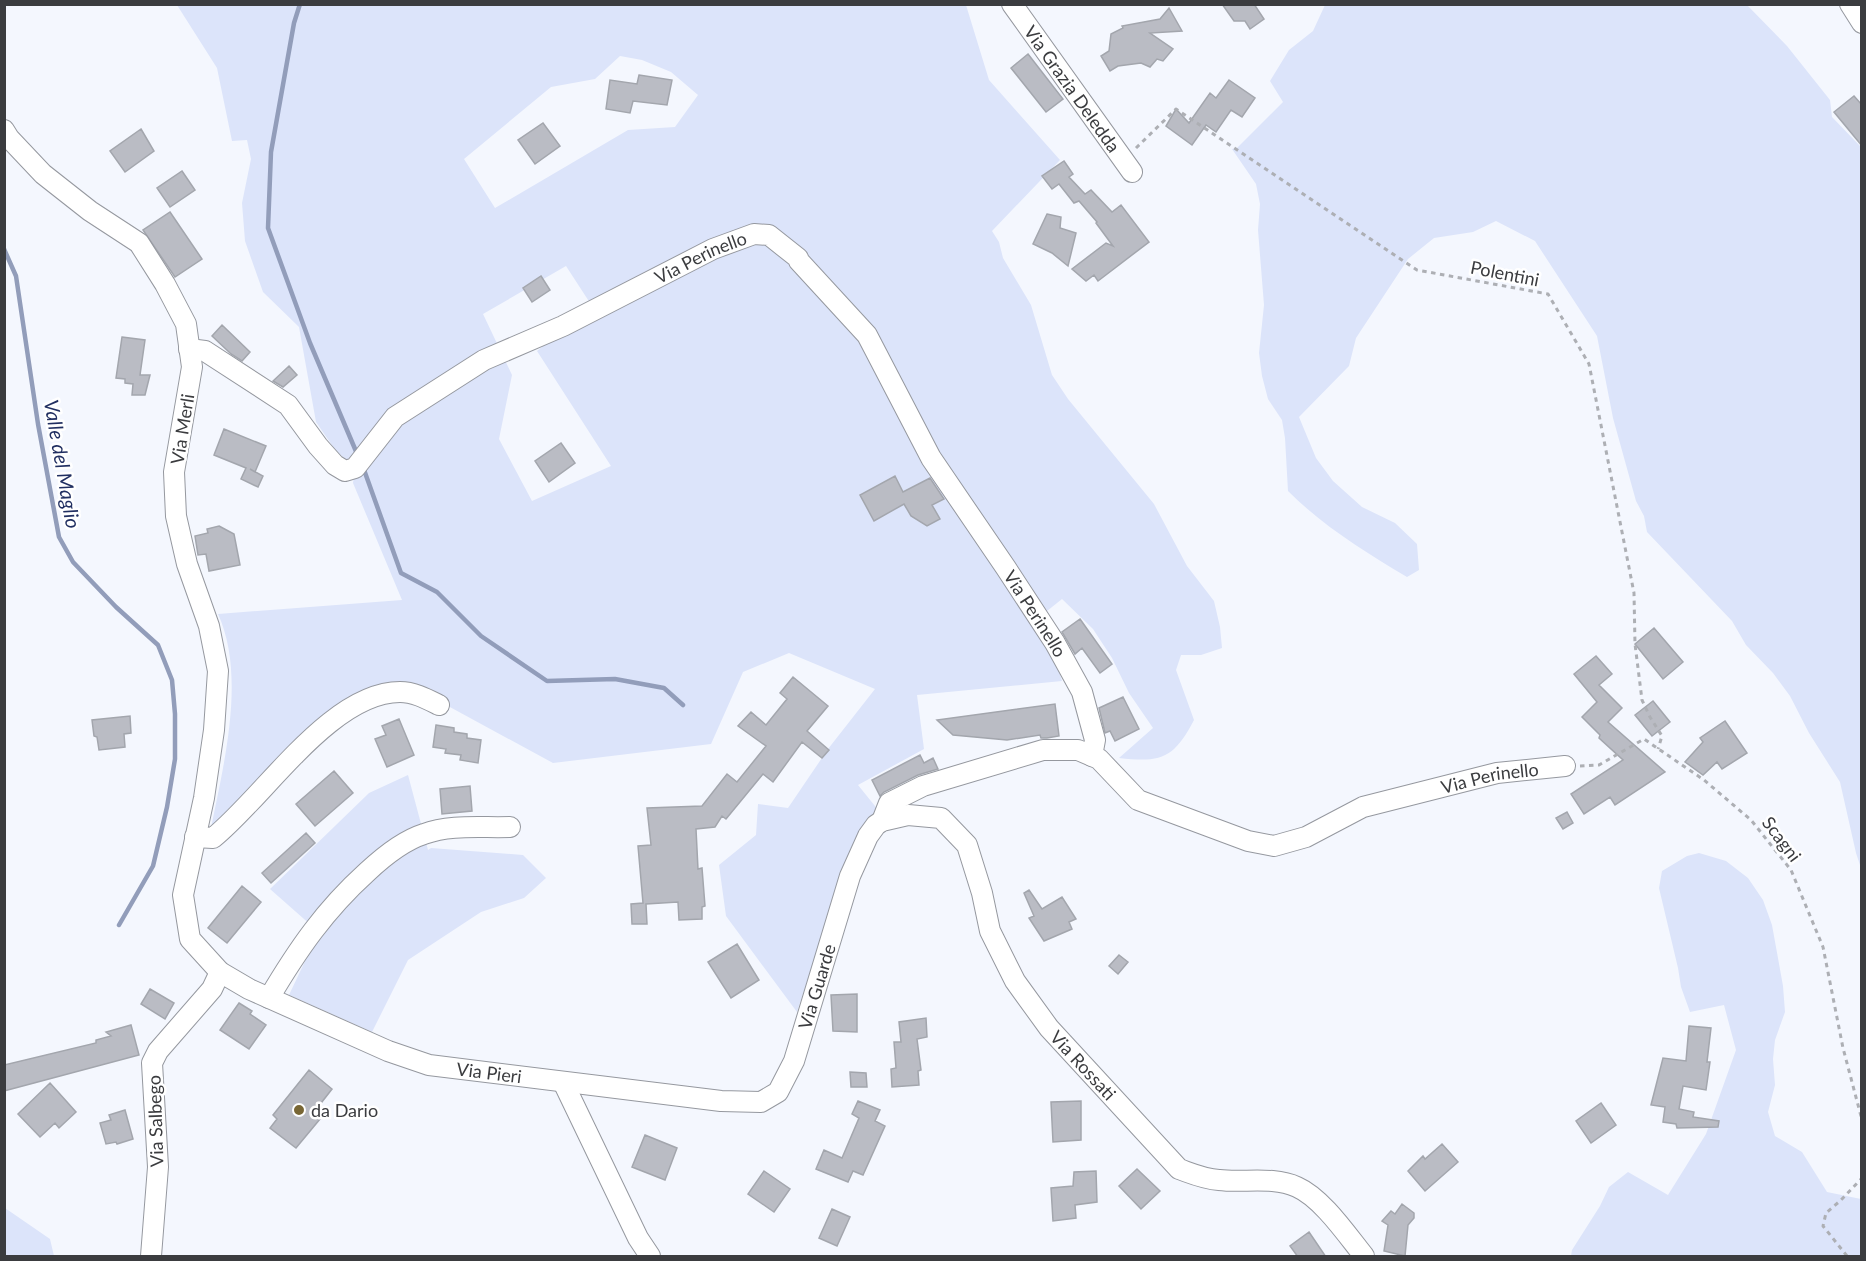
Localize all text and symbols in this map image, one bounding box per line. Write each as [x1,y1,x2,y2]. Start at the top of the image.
street label: Via Grazia Deledda [1020,21,1125,156]
street label: Via Perinello [651,227,750,288]
street label: Polentini [1469,256,1541,290]
street label: Via Merli [166,392,198,466]
water label: Valle del Maglio [40,398,86,530]
street label: Via Perinello [999,566,1071,661]
street label: Via Perinello [1439,758,1540,798]
street label: Scagni [1758,812,1806,866]
street label: Via Guarde [793,941,840,1032]
street label: Via Rossati [1046,1026,1121,1104]
street label: Via Pieri [455,1057,523,1087]
street label: Via Salbego [142,1075,168,1167]
place label: da Dario [311,1099,378,1121]
marker: da Dario [292,1103,306,1117]

